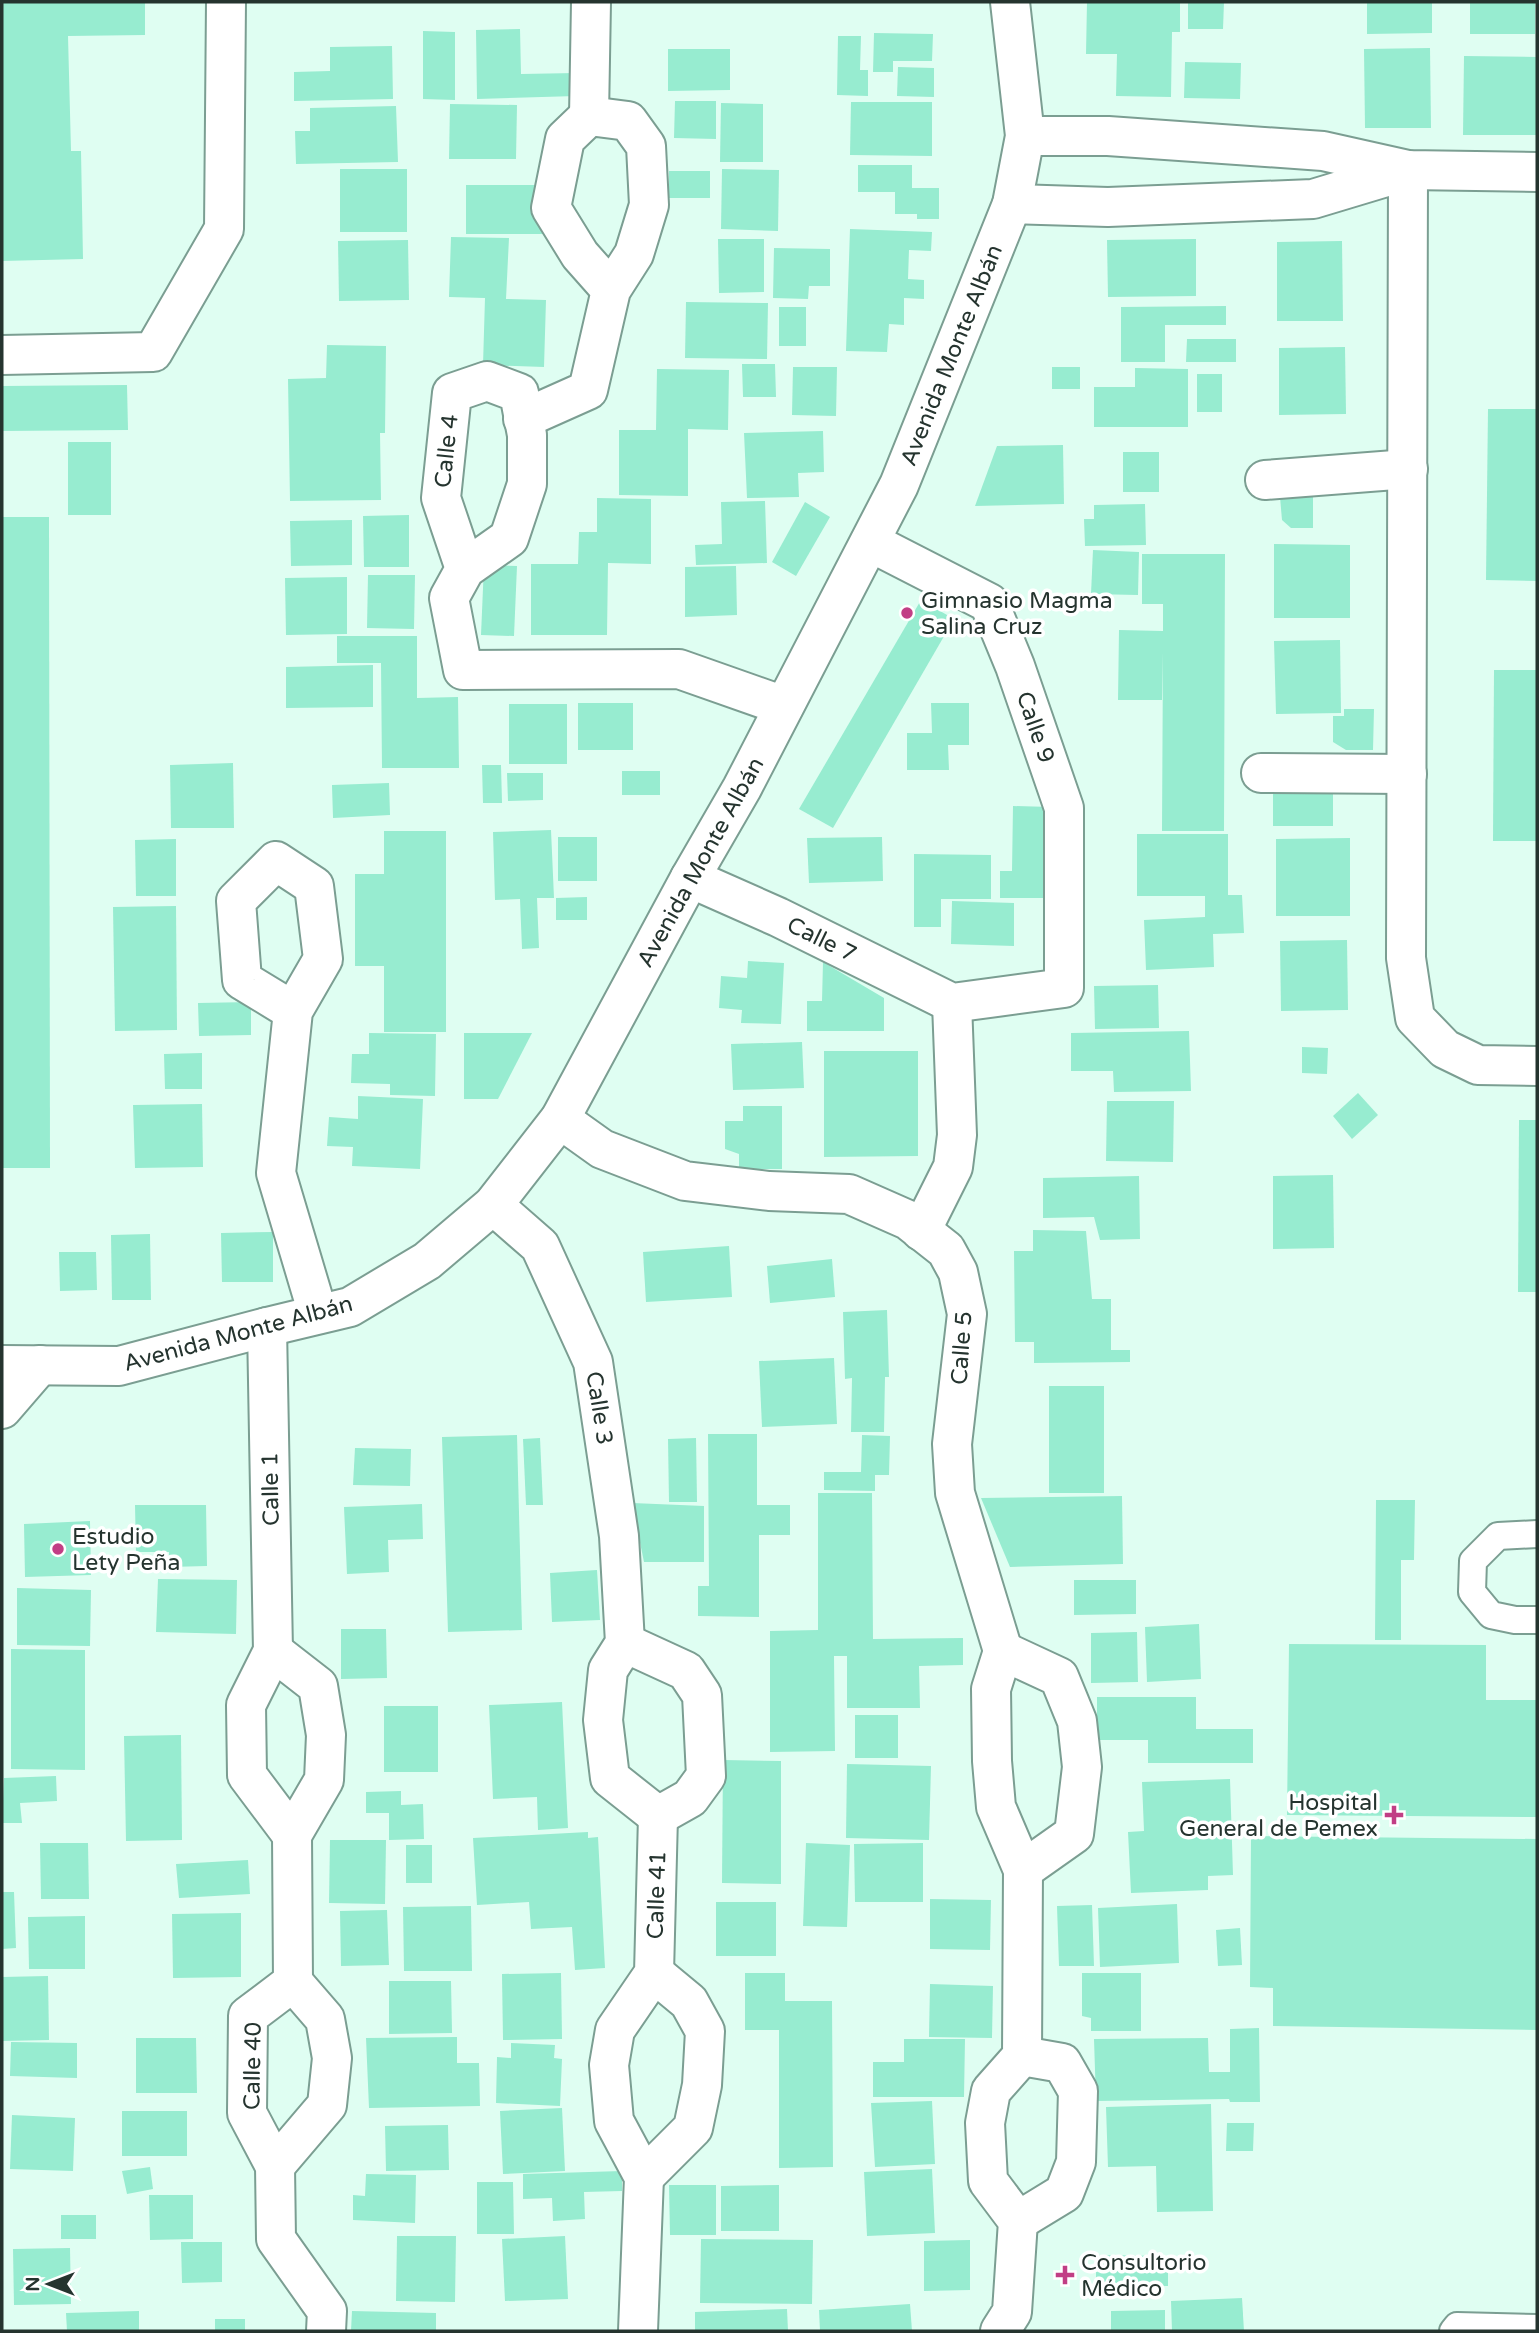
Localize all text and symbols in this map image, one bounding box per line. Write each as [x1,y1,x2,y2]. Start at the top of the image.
street label: Avenida Monte Albán [895,241,1009,470]
street label: Calle 4 [429,413,465,489]
place label: Gimnasio Magma Salina Cruz [921,587,1113,641]
marker: Gimnasio Magma Salina Cruz [899,605,915,621]
street label: Calle 9 [1010,688,1060,767]
street label: Avenida Monte Albán [631,753,770,972]
street label: Calle 7 [782,911,861,969]
street label: Avenida Monte Albán [121,1290,356,1378]
street label: Calle 5 [945,1310,979,1386]
street label: Calle 3 [579,1370,619,1447]
street label: Calle 1 [256,1452,286,1526]
place label: Estudio Lety Peña [72,1523,180,1577]
marker: Estudio Lety Peña [50,1541,66,1557]
place label: Hospital General de Pemex [1179,1789,1378,1843]
marker: Hospital General de Pemex [1384,1805,1404,1825]
street label: Calle 41 [641,1850,673,1940]
street label: Calle 40 [238,2022,268,2110]
north arrow [14,2249,84,2319]
place label: Consultorio Médico [1081,2249,1207,2303]
marker: Consultorio Médico [1055,2265,1075,2285]
text: N [22,2276,44,2292]

